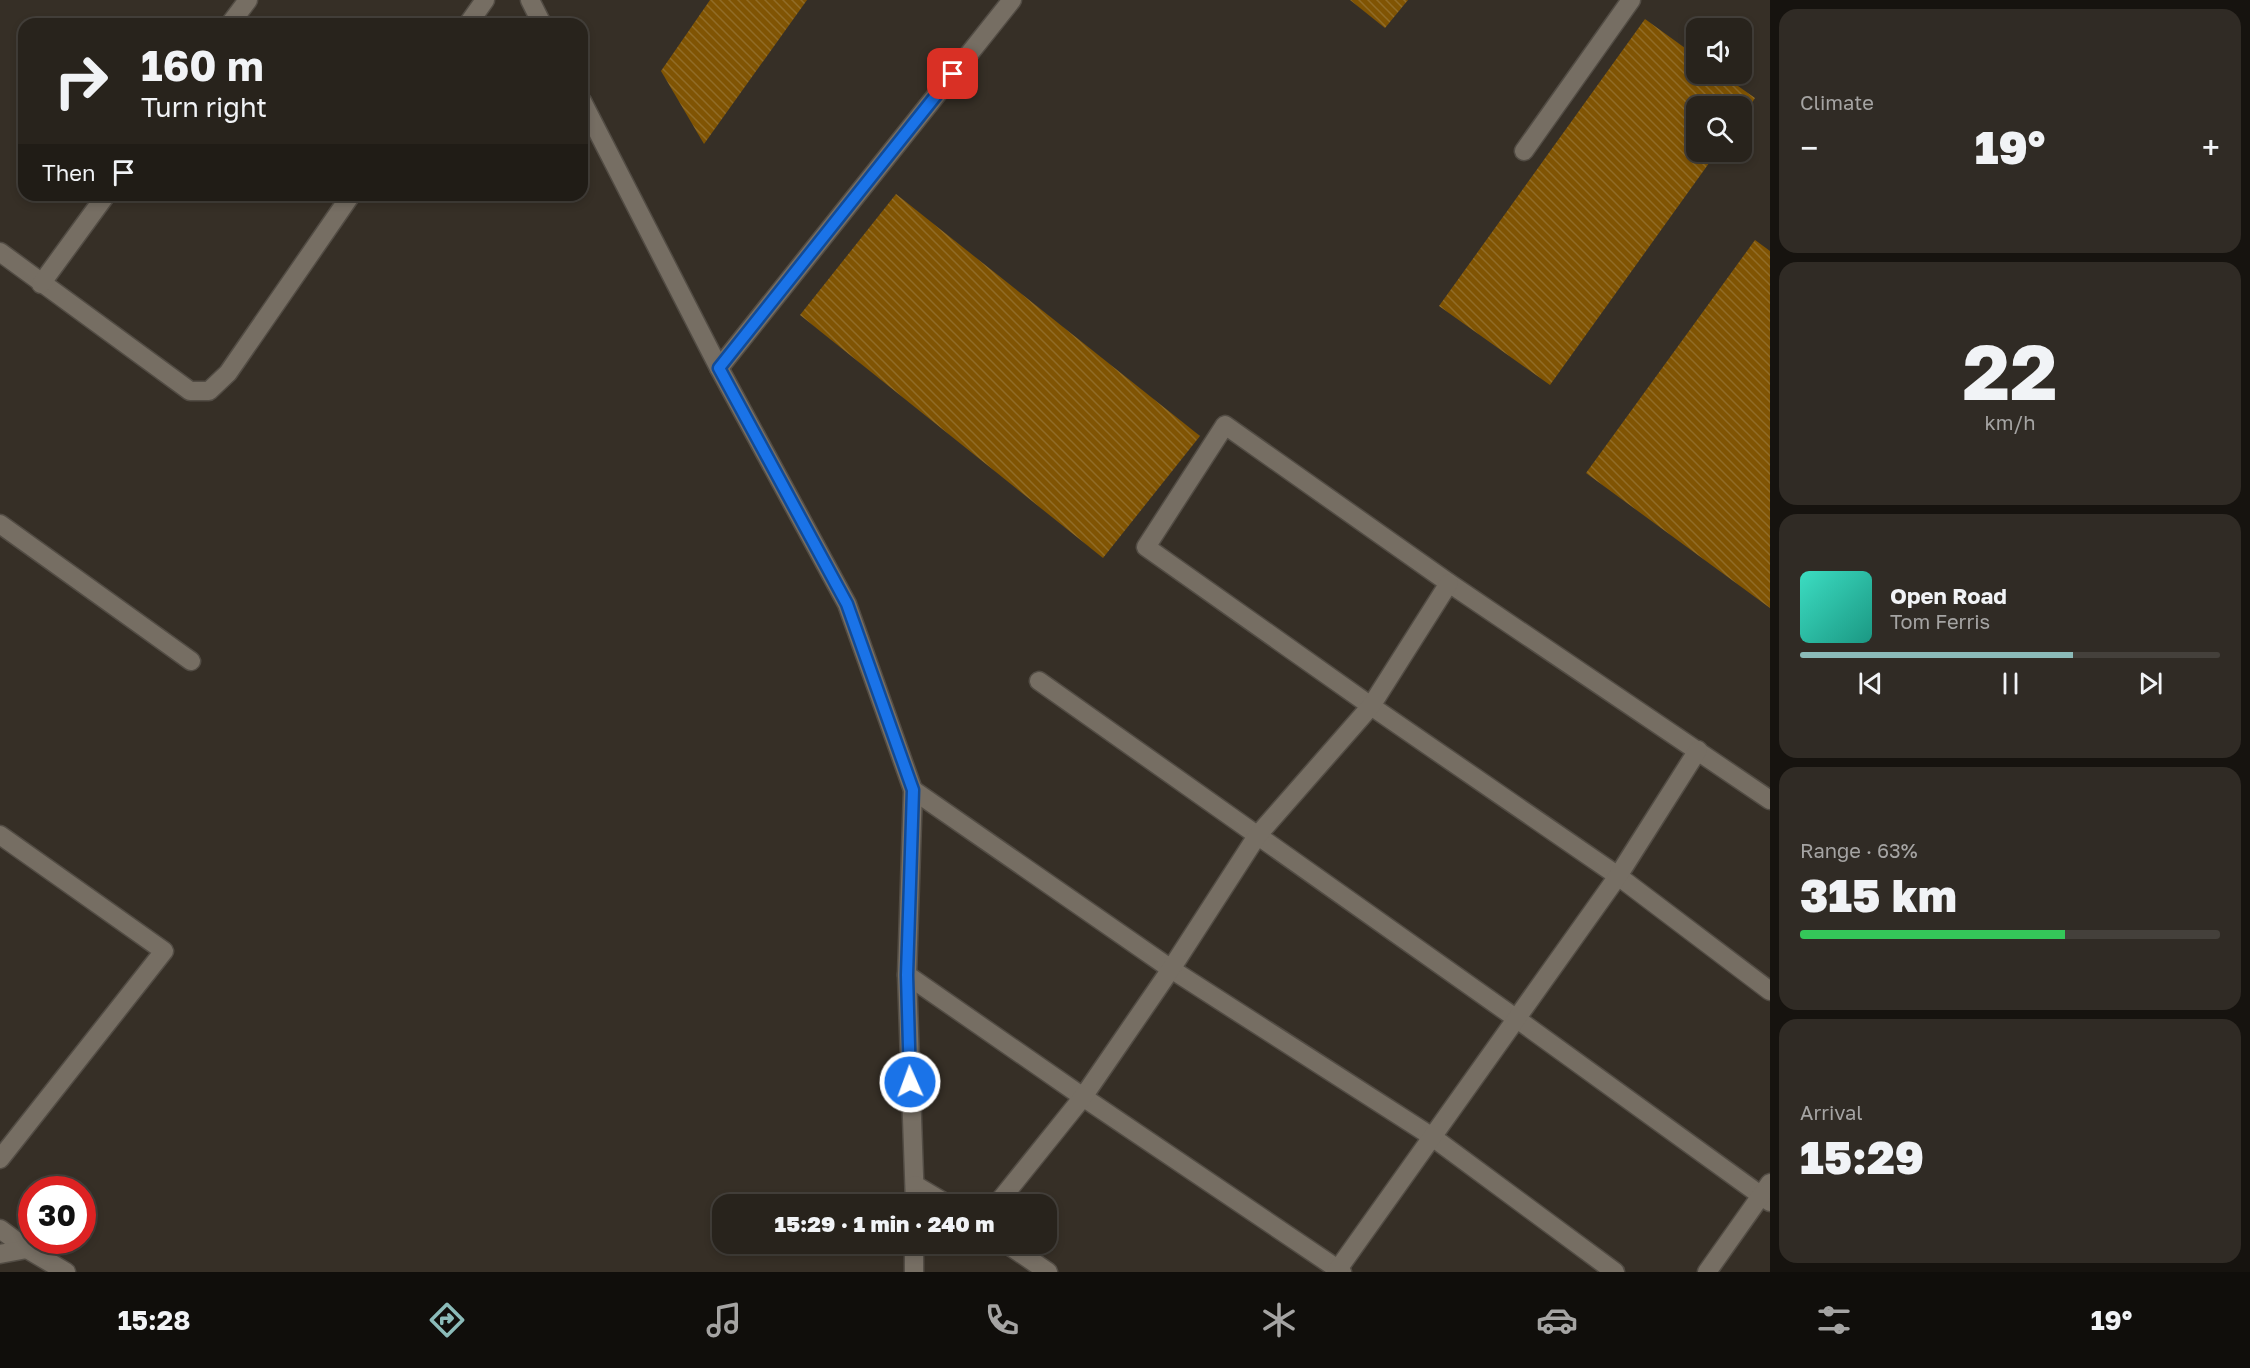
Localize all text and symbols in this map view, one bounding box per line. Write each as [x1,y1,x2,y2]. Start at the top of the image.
map controls [1686,18,1752,162]
button: sound [1686,18,1752,84]
text: 160 m [141,40,264,90]
icon: right [42,42,120,120]
pin [927,48,978,99]
icon: arrive [936,57,969,90]
text: Climate [1800,90,1874,114]
text: Turn right [141,91,267,123]
button: search [1686,96,1752,162]
text: 19° [1975,120,2045,174]
text: − [1800,128,1818,167]
text: + [2202,128,2220,167]
icon: arrive [107,156,140,189]
text: Then [42,159,95,186]
text: 22 [1962,324,2058,417]
text: km/h [1985,410,2035,434]
text: Open Road [1890,582,2007,609]
text: Tom Ferris [1890,609,1990,633]
icon: previous [1854,667,1887,700]
icon: pause [1994,667,2027,700]
icon: next [2134,667,2167,700]
text: Range · 63% [1800,838,1918,862]
text: 315 km [1800,868,1957,922]
position arrow [878,1050,942,1114]
text: Arrival [1800,1100,1863,1124]
text: 15:29 [1800,1130,1924,1184]
speed limit sign: 30 [18,1176,96,1254]
text: 15:29 · 1 min · 240 m [775,1210,994,1237]
icon: directions [426,1299,468,1341]
icon: music [703,1299,745,1341]
icon: phone [981,1299,1023,1341]
icon: climate [1258,1299,1300,1341]
icon: car [1536,1299,1578,1341]
icon: filters [1813,1299,1855,1341]
text: 15:28 [118,1304,190,1336]
text: 19° [2091,1304,2132,1336]

